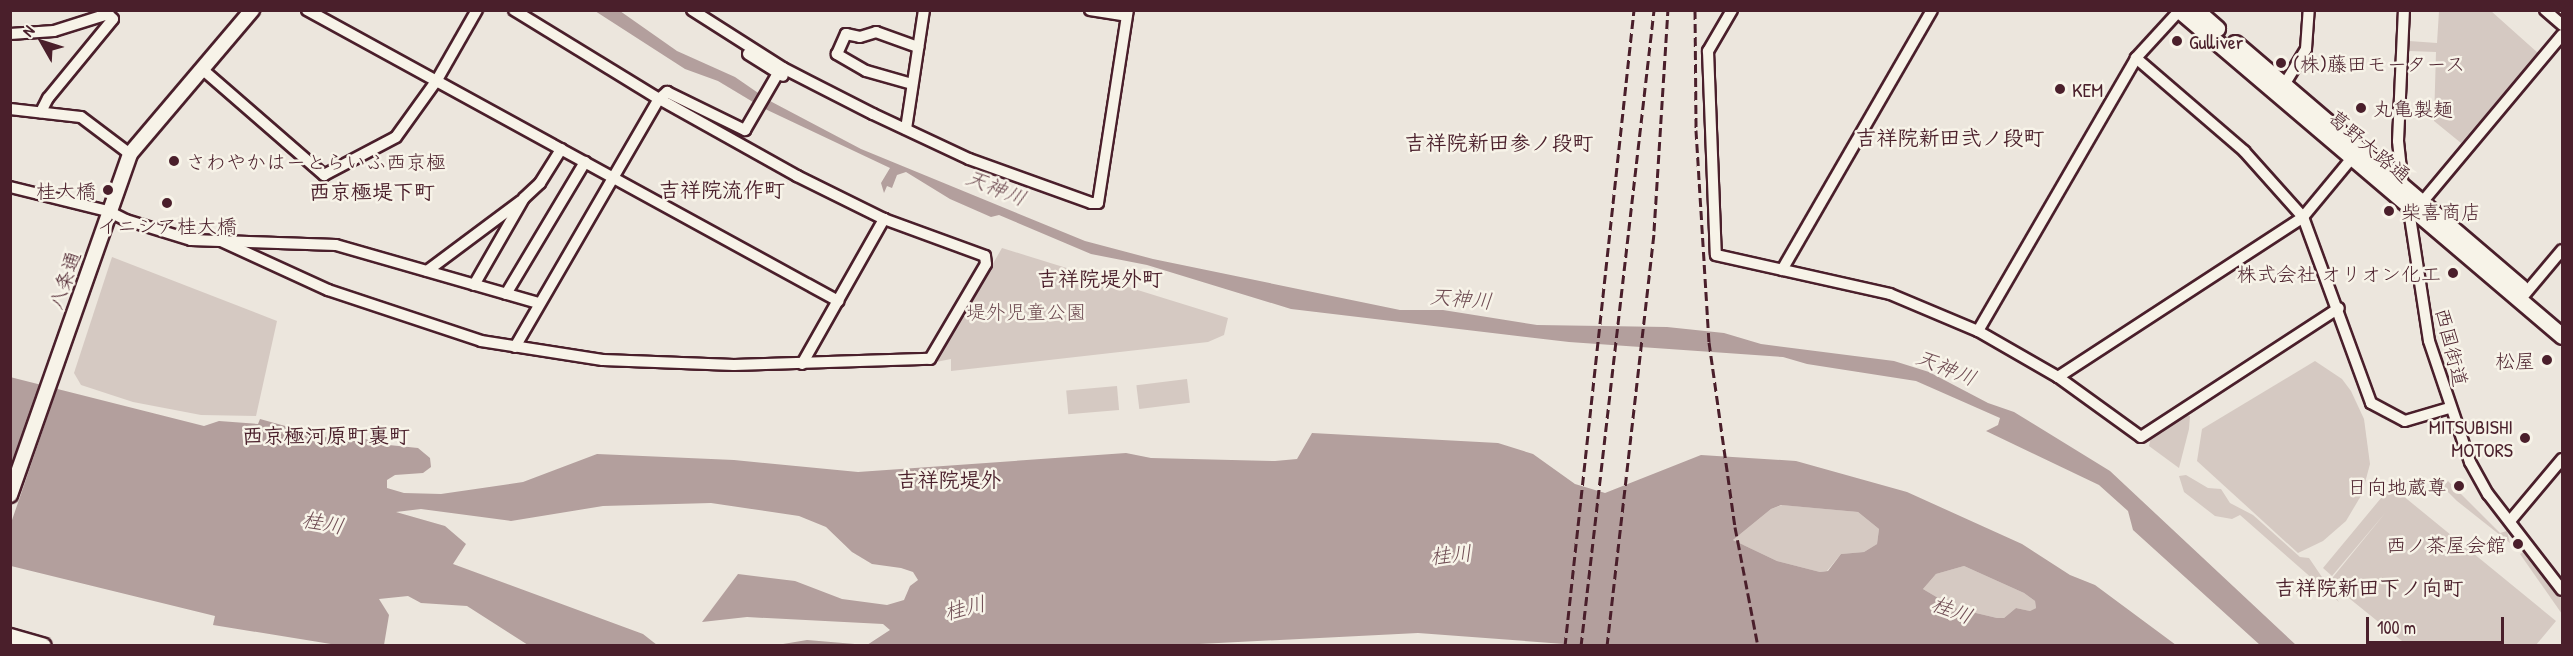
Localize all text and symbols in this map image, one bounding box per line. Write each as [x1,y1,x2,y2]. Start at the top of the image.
north arrow [12,12,72,72]
text: N [17,20,39,41]
place label: Gulliver [2189,29,2243,53]
marker: Gulliver [2170,34,2184,48]
place label: (株)藤田モータース [2293,51,2467,75]
marker: (株)藤田モータース [2274,56,2288,70]
place label: KEM [2072,77,2103,101]
marker: KEM [2053,82,2067,96]
place label: 丸亀製麺 [2373,96,2453,120]
marker: 丸亀製麺 [2354,101,2368,115]
street label: 葛野大路通 [2324,105,2416,187]
district label: 吉祥院新田弐ノ段町 [1856,125,2044,151]
district label: 吉祥院新田参ノ段町 [1405,130,1593,156]
place label: さわやかはーとらいふ西京極 [186,149,446,173]
marker: さわやかはーとらいふ西京極 [167,154,181,168]
water label: 天神川 [962,165,1030,211]
district label: 吉祥院流作町 [659,177,785,203]
place label: 桂大橋 [36,178,96,202]
district label: 西京極堤下町 [309,179,435,205]
marker: 桂大橋 [101,183,115,197]
marker: イニシア桂大橋 [160,196,174,210]
place label: 柴喜商店 [2401,199,2481,223]
marker: 柴喜商店 [2382,204,2396,218]
place label: イニシア桂大橋 [97,213,237,237]
street label: 八条通 [43,248,85,312]
place label: 株式会社 オリオン化工 [2236,261,2441,285]
district label: 吉祥院堤外町 [1037,266,1163,292]
marker: 株式会社 オリオン化工 [2446,266,2460,280]
water label: 天神川 [1429,284,1493,314]
park label: 堤外児童公園 [966,299,1086,323]
street label: 西国街道 [2431,305,2473,389]
water label: 天神川 [1912,345,1980,391]
place label: 松屋 [2495,348,2535,372]
marker: 松屋 [2540,353,2554,367]
place label: MITSUBISHI MOTORS [2429,414,2513,461]
district label: 西京極河原町裏町 [242,423,410,449]
marker: MITSUBISHI MOTORS [2518,431,2532,445]
district label: 吉祥院堤外 [897,467,1001,493]
place label: 日向地蔵尊 [2347,474,2447,498]
marker: 日向地蔵尊 [2452,479,2466,493]
water label: 桂川 [300,507,346,539]
place label: 西ノ茶屋会館 [2386,532,2506,556]
marker: 西ノ茶屋会館 [2511,537,2525,551]
water label: 桂川 [1429,540,1473,570]
district label: 吉祥院新田下ノ向町 [2275,575,2463,601]
water label: 桂川 [942,591,988,625]
water label: 桂川 [1928,591,1976,629]
scale bar [2369,605,2507,643]
text: 100 m [2377,615,2416,640]

